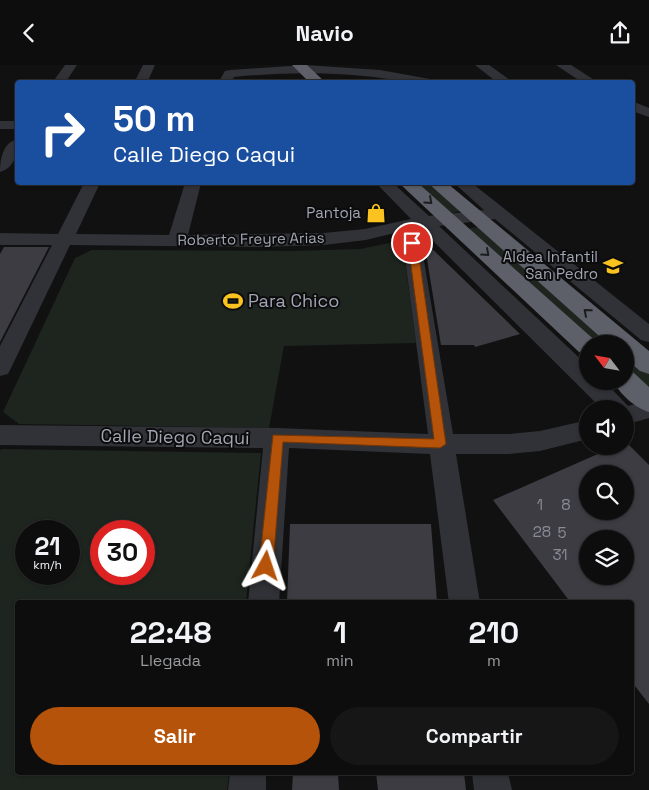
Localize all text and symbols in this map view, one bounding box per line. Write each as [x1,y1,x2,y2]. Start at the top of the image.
icon: back [15,19,43,47]
text: Navio [295,19,354,47]
icon: share [606,19,634,47]
text: 50 m [113,97,195,141]
icon: right [30,100,95,165]
text: Calle Diego Caqui [113,140,295,168]
one-way arrow [423,196,432,205]
shop icon: Pantoja [365,202,387,224]
place label: Pantoja [306,203,361,222]
pin [391,222,433,264]
street label: Roberto Freyre Arias [177,228,325,249]
icon: arrive [398,229,426,257]
one-way arrow [480,247,489,256]
place label: Aldea Infantil San Pedro [503,247,598,283]
school or university icon: Aldea Infantil San Pedro [602,255,624,277]
place label: Para Chico [248,289,339,312]
sports icon: Para Chico [222,290,244,312]
one-way arrow [584,309,593,318]
north arrow [579,335,634,390]
map controls [579,335,634,585]
button: sound [579,400,634,455]
street label: Calle Diego Caqui [100,424,250,449]
button: search [579,465,634,520]
house number: 1 [537,495,543,514]
house number: 8 [561,495,571,514]
speed limit sign: 30 [90,520,155,585]
house number: 28 [533,522,551,541]
house number: 5 [558,523,567,542]
text: 21 [34,530,61,562]
button: layers [579,530,634,585]
position arrow [239,539,291,591]
house number: 31 [552,545,568,564]
text: km/h [33,557,62,573]
text: 22:48 [130,613,211,652]
text: 1 [333,613,347,652]
text: 210 [468,613,519,652]
text: Llegada [140,650,201,671]
text: min [326,650,354,671]
text: m [487,650,501,671]
button: Salir [30,707,320,765]
button: Compartir [330,707,619,765]

